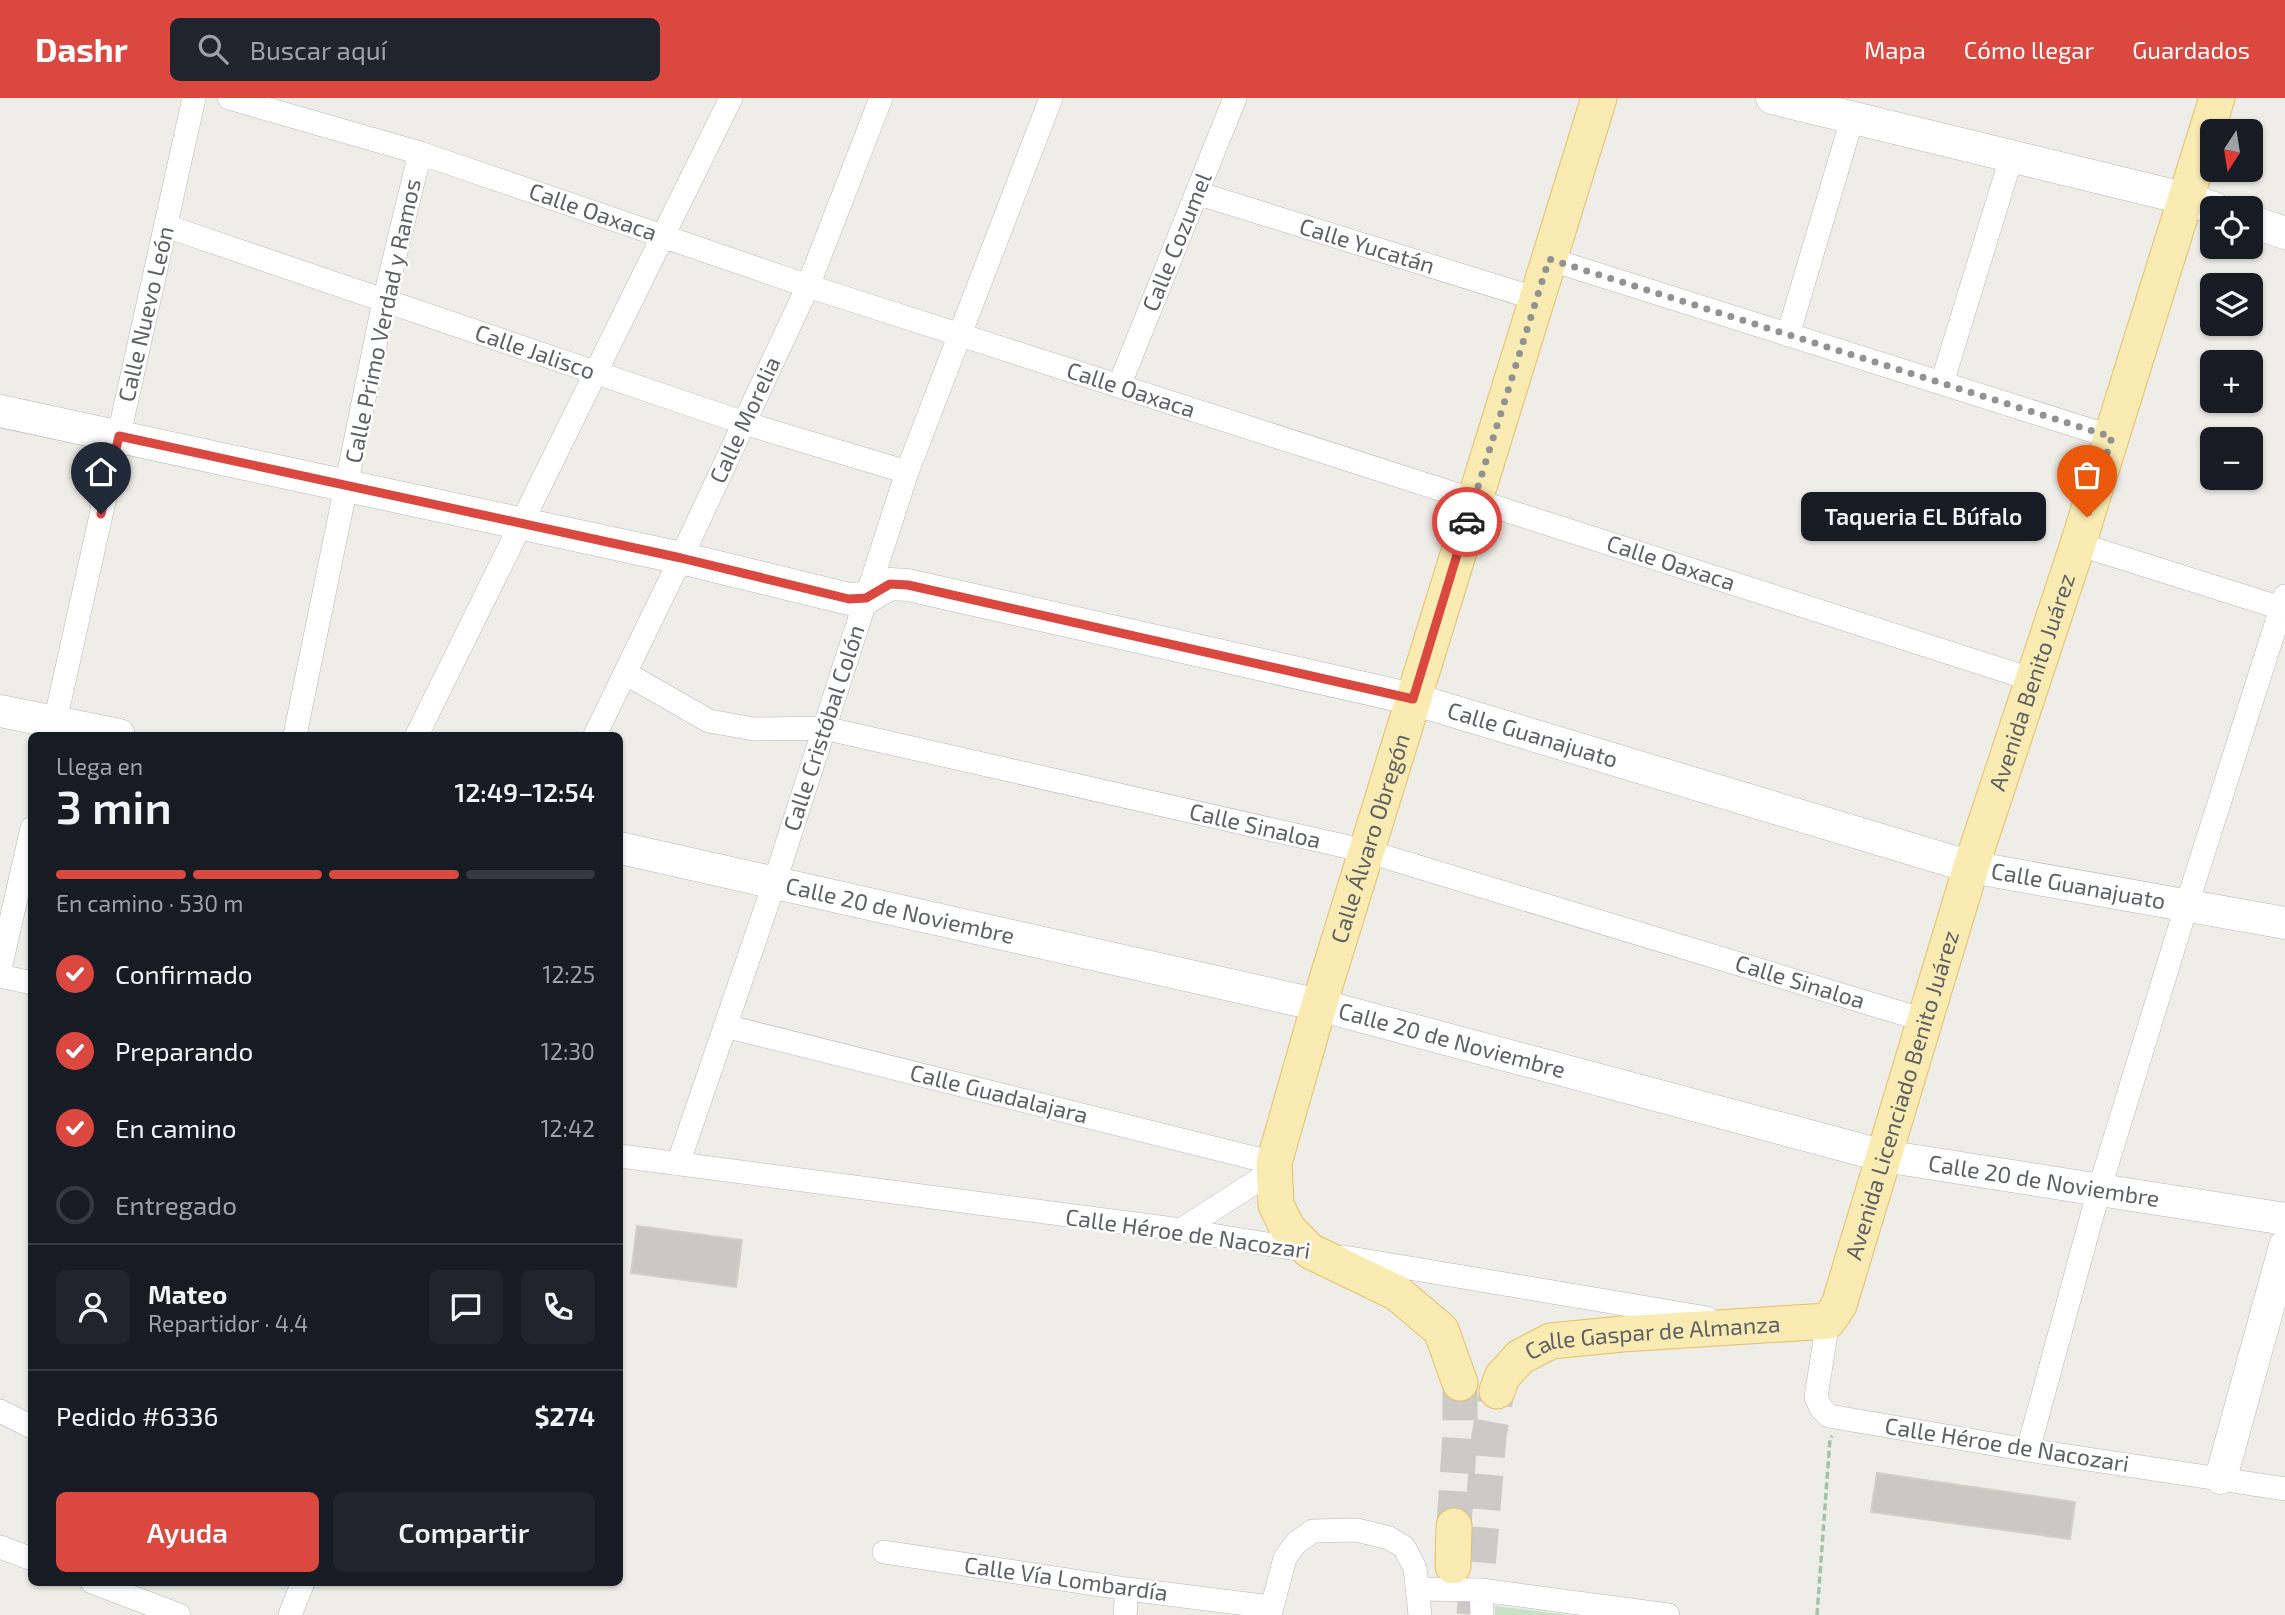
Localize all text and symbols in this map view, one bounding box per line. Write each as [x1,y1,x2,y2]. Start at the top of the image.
search box [170,18,660,81]
text: Dashr [35,29,128,69]
icon: search [194,30,232,68]
text: Buscar aquí [250,34,387,65]
text: Mapa [1864,35,1926,64]
text: Cómo llegar [1964,35,2094,64]
text: Guardados [2132,35,2250,64]
north arrow [2200,119,2263,182]
map controls [2200,119,2263,490]
street label: Calle Cozumel [1136,168,1217,315]
street label: Calle Primo Verdad y Ramos [338,176,426,465]
street label: Calle Oaxaca [526,176,661,246]
button: locate [2200,196,2263,259]
street label: Calle Yucatán [1296,211,1438,279]
street label: Calle Nuevo León [111,223,179,404]
button: layers [2200,273,2263,336]
street label: Calle Jalisco [472,317,599,385]
button: + [2200,350,2263,413]
street label: Calle Morelia [703,352,786,487]
street label: Calle Oaxaca [1063,355,1199,423]
button: − [2200,427,2263,490]
pin [71,442,131,514]
pin [2057,445,2117,517]
icon: home [82,453,120,491]
icon: bag [2068,456,2106,494]
courier [1432,487,1502,557]
callout: Taqueria EL Búfalo [1800,492,2045,542]
text: Taqueria EL Búfalo [1825,502,2022,530]
icon: car [1448,503,1486,541]
street label: Calle Oaxaca [1603,528,1739,596]
street label: Avenida Benito Juárez [1982,570,2080,794]
street label: Calle Cristóbal Colón [777,621,870,834]
street label: Calle Guanajuato [1444,695,1621,773]
street label: Calle Álvaro Obregón [1324,730,1415,946]
text: Llega en [56,752,143,780]
text: 12:49–12:54 [455,776,595,807]
text: 3 min [56,778,172,833]
street label: Calle Sinaloa [1187,796,1324,854]
street label: Calle Guanajuato [1989,856,2168,914]
street label: Calle 20 de Noviembre [783,871,1017,949]
text: En camino · 530 m [56,889,243,917]
street label: Avenida Licenciado Benito Juárez [1838,927,1964,1263]
street label: Calle Sinaloa [1732,948,1868,1014]
icon: check [56,955,94,993]
text: Confirmado [115,958,253,989]
text: 12:25 [542,960,595,988]
street label: Calle 20 de Noviembre [1336,996,1569,1083]
icon: check [56,1032,94,1070]
text: Preparando [115,1035,253,1066]
text: 12:30 [541,1037,595,1065]
street label: Calle Guadalajara [907,1057,1091,1129]
icon: check [56,1109,94,1147]
text: En camino [115,1112,237,1143]
text: 12:42 [540,1114,595,1142]
street label: Calle 20 de Noviembre [1926,1148,2162,1212]
text: Entregado [115,1189,237,1220]
street label: Calle Héroe de Nacozari [1064,1202,1312,1264]
button: person [56,1270,130,1344]
button: chat [429,1270,503,1344]
button: phone [521,1270,595,1344]
text: Mateo [148,1278,227,1309]
text: Repartidor · 4.4 [148,1309,308,1337]
street label: Calle Gaspar de Almanza [1520,1309,1781,1365]
text: Pedido #6336 [56,1400,218,1431]
text: $274 [535,1400,595,1431]
street label: Calle Héroe de Nacozari [1883,1411,2131,1477]
button: Ayuda [56,1492,319,1572]
button: Compartir [333,1492,595,1572]
street label: Calle Vía Lombardía [963,1550,1170,1606]

